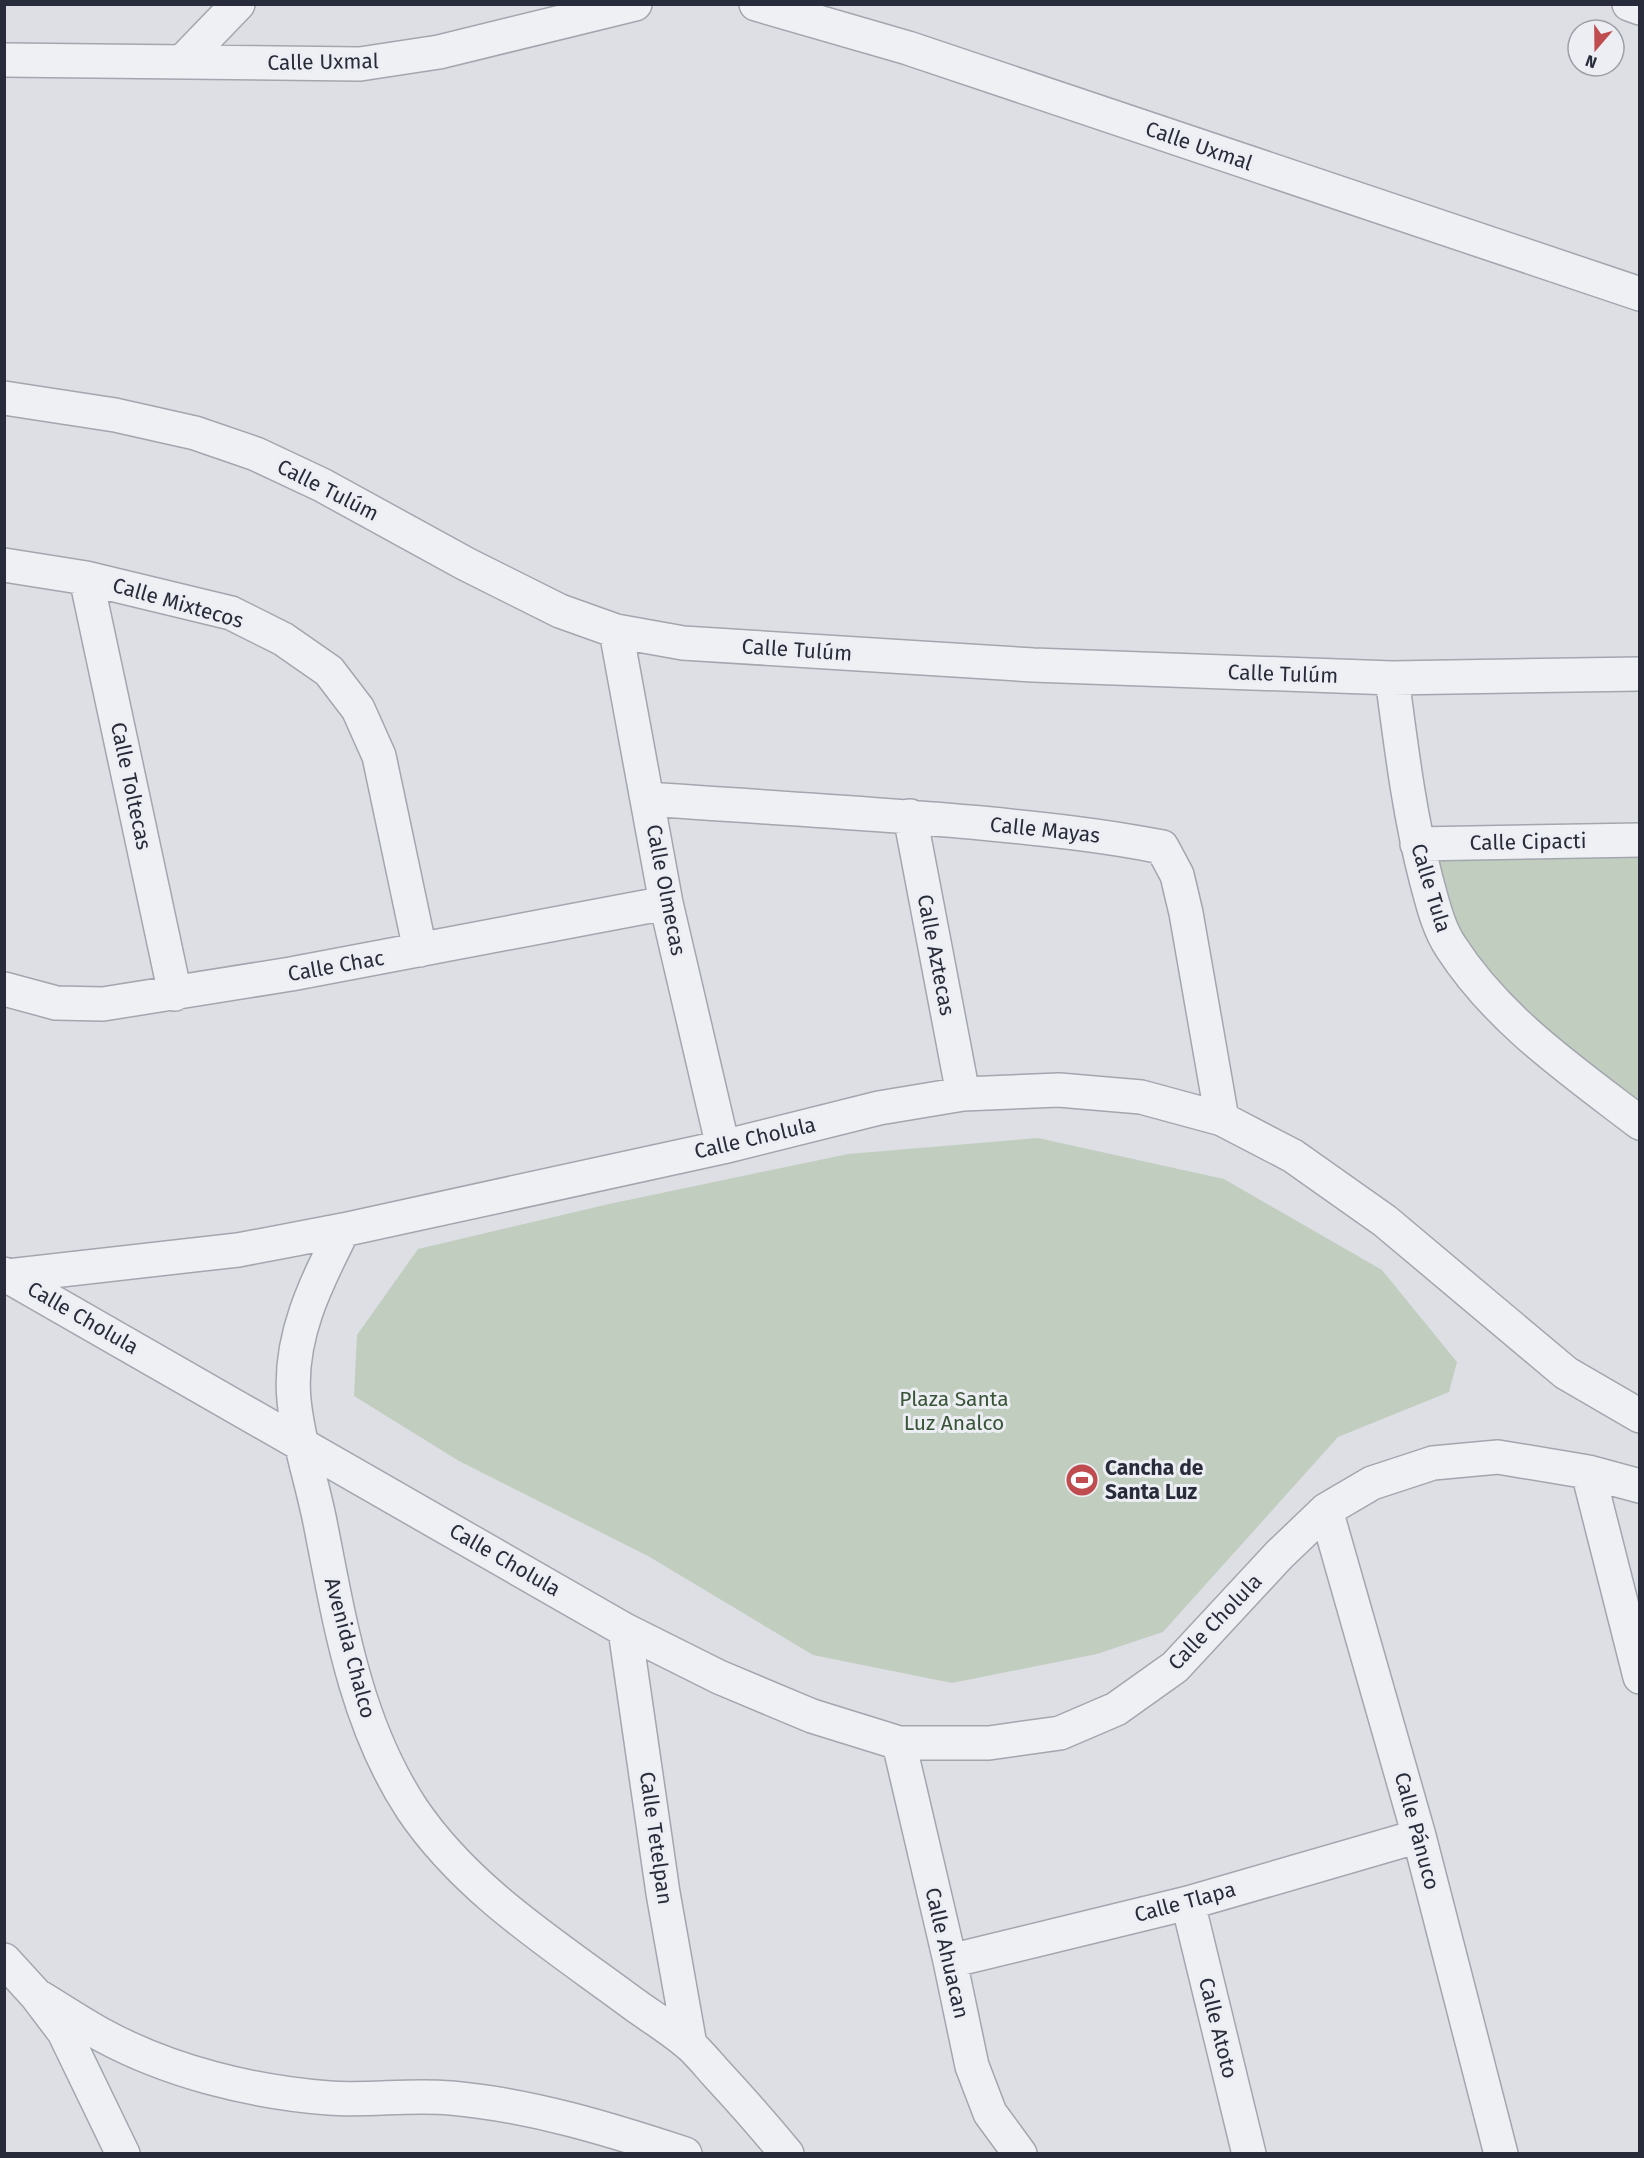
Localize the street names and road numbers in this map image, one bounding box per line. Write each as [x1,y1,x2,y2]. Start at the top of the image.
street label: Calle Uxmal [267,48,379,76]
street label: Calle Uxmal [1142,116,1256,176]
street label: Calle Tulúm [273,453,383,527]
street label: Calle Mixtecos [110,572,247,634]
street label: Calle Tulúm [741,633,853,667]
street label: Calle Tulúm [1227,659,1339,689]
street label: Calle Toltecas [105,720,157,852]
street label: Calle Mayas [989,811,1101,849]
street label: Calle Olmecas [641,822,691,958]
street label: Calle Cipacti [1469,828,1587,856]
street label: Calle Tula [1405,840,1457,936]
street label: Calle Aztecas [912,892,961,1018]
street label: Calle Chac [286,945,386,987]
street label: Calle Cholula [692,1111,818,1165]
street label: Calle Cholula [23,1276,143,1360]
street label: Calle Cholula [445,1518,565,1602]
street label: Calle Cholula [1163,1568,1267,1676]
street label: Avenida Chalco [319,1575,381,1721]
street label: Calle Pánuco [1389,1769,1445,1893]
street label: Calle Tetelpan [634,1770,678,1906]
street label: Calle Tlapa [1132,1876,1238,1928]
street label: Calle Ahuacan [919,1885,975,2021]
street label: Calle Atoto [1193,1975,1243,2081]

